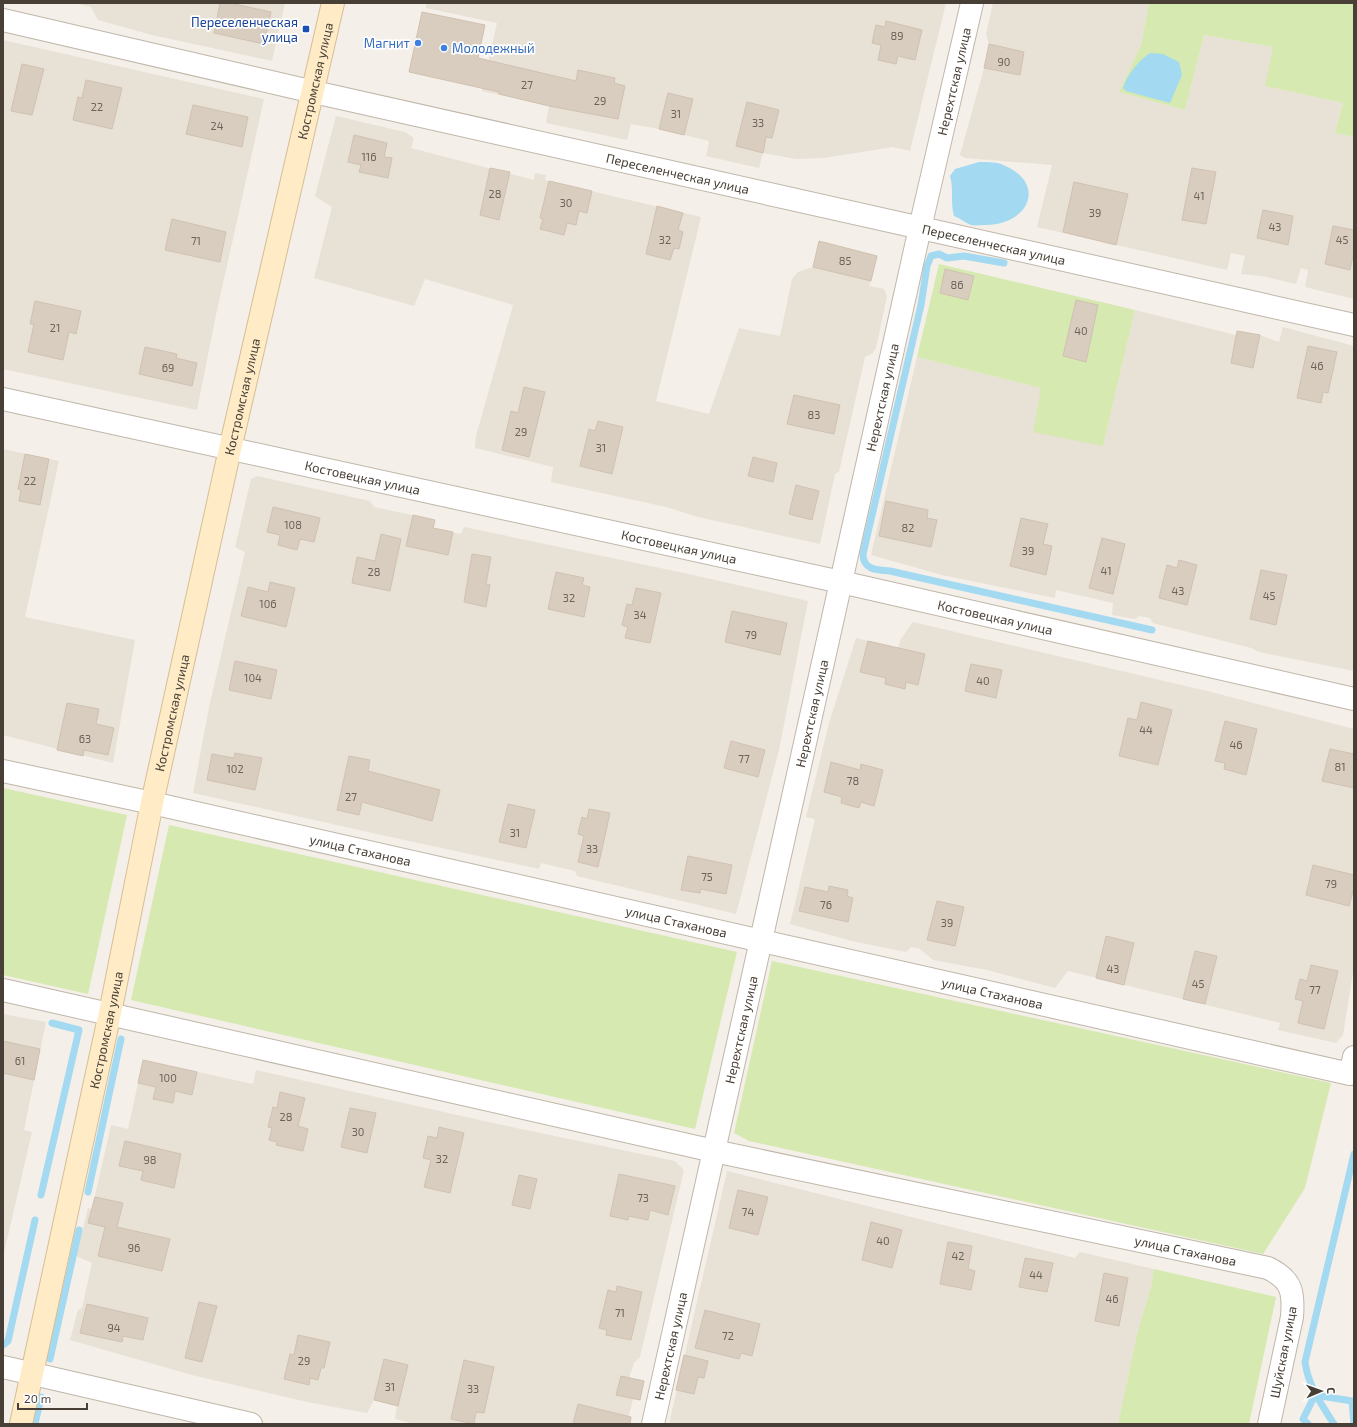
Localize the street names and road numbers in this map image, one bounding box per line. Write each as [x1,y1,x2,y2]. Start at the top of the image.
street label: Костромская улица [294,21,336,141]
street label: Нерехтская улица [934,26,974,137]
street label: Переселенческая улица [605,150,751,197]
street label: Переселенческая улица [921,221,1067,268]
street label: Костромская улица [221,337,263,457]
street label: Нерехтская улица [862,342,902,453]
street label: Костовецкая улица [303,457,422,498]
street label: Костовецкая улица [620,526,738,567]
street label: Костовецкая улица [936,596,1054,638]
street label: Костромская улица [151,653,193,773]
street label: Нерехтская улица [792,658,831,769]
street label: улица Стаханова [308,831,413,869]
street label: улица Стаханова [624,902,729,941]
street label: Костромская улица [86,970,126,1090]
street label: Нерехтская улица [721,974,761,1085]
street label: улица Стаханова [940,974,1045,1012]
street label: улица Стаханова [1133,1232,1238,1269]
street label: Нерехтская улица [651,1290,690,1401]
street label: Шуйская улица [1266,1305,1300,1399]

